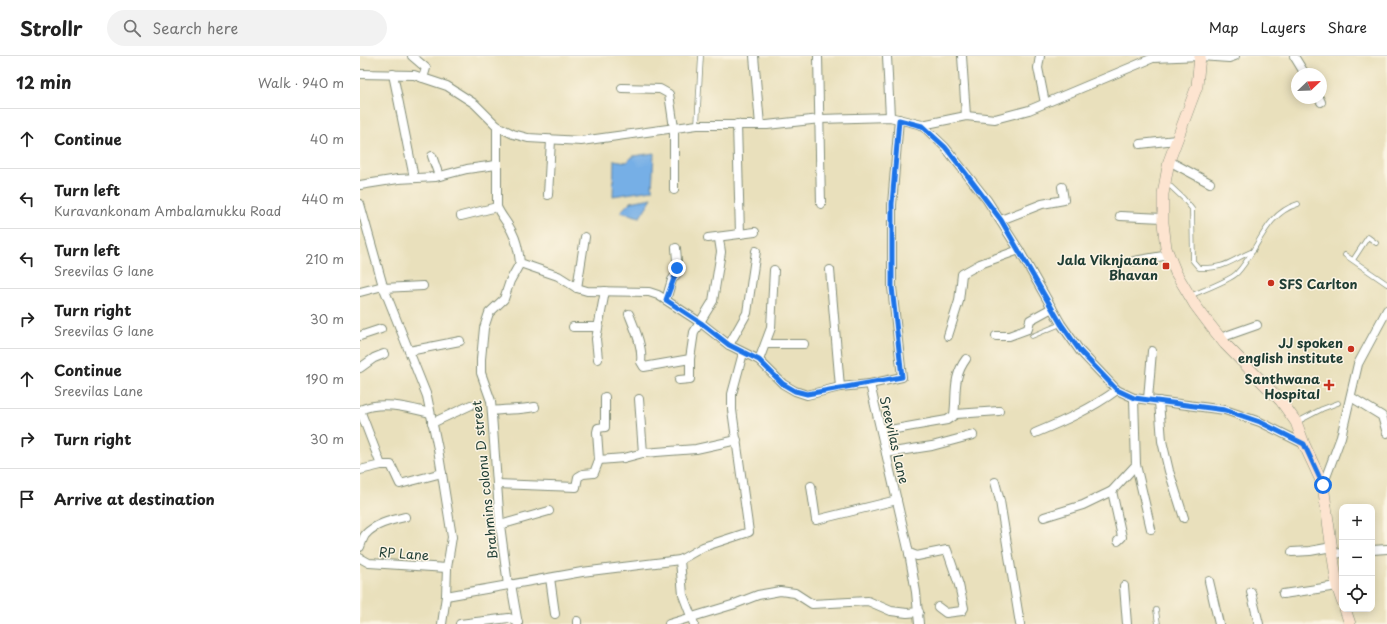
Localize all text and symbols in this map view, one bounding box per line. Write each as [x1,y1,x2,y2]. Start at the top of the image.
search box [107,10,387,46]
text: Strollr [20,14,83,42]
text: Search here [153,16,238,39]
icon: search [121,17,143,39]
text: Map [1209,17,1239,38]
text: Layers [1261,17,1306,38]
text: Share [1328,17,1367,38]
north arrow [1291,68,1327,104]
text: 12 min [16,69,71,95]
text: Walk · 940 m [258,73,344,92]
text: Continue [54,127,122,150]
icon: ahead [16,128,38,150]
text: 40 m [310,129,344,148]
text: Turn left [54,178,120,201]
icon: left [16,188,38,210]
text: 440 m [301,189,344,208]
text: Kuravankonam Ambalamukku Road [54,201,281,220]
text: Turn left [54,238,120,261]
icon: left [16,248,38,270]
text: 210 m [305,249,344,268]
place label: Jala Viknjaana Bhavan [1057,250,1158,284]
route end [668,259,686,277]
text: Sreevilas G lane [54,261,154,280]
marker: Jala Viknjaana Bhavan [1161,261,1171,271]
place label: SFS Carlton [1279,274,1357,293]
marker: SFS Carlton [1266,278,1276,288]
text: Turn right [54,298,131,321]
icon: right [16,308,38,330]
text: 30 m [310,309,344,328]
text: Sreevilas G lane [54,321,154,340]
place label: JJ spoken english institute [1238,333,1343,367]
marker: JJ spoken english institute [1346,344,1356,354]
text: Continue [54,358,122,381]
icon: ahead [16,368,38,390]
text: 190 m [305,369,344,388]
place label: Santhwana Hospital [1245,369,1320,403]
marker: Santhwana Hospital [1323,379,1335,391]
text: Sreevilas Lane [54,381,143,400]
street label: Sreevilas Lane [876,394,914,486]
street label: Brahmins colonu D street [466,399,502,561]
text: Turn right [54,427,131,450]
icon: right [16,428,38,450]
text: 30 m [310,429,344,448]
route start [1314,476,1332,494]
text: Arrive at destination [54,487,215,510]
icon: arrive [16,488,38,510]
map controls [1339,504,1375,612]
button: + [1339,504,1375,540]
button: − [1339,540,1375,576]
street label: RP Lane [378,542,430,564]
button: locate [1339,576,1375,612]

